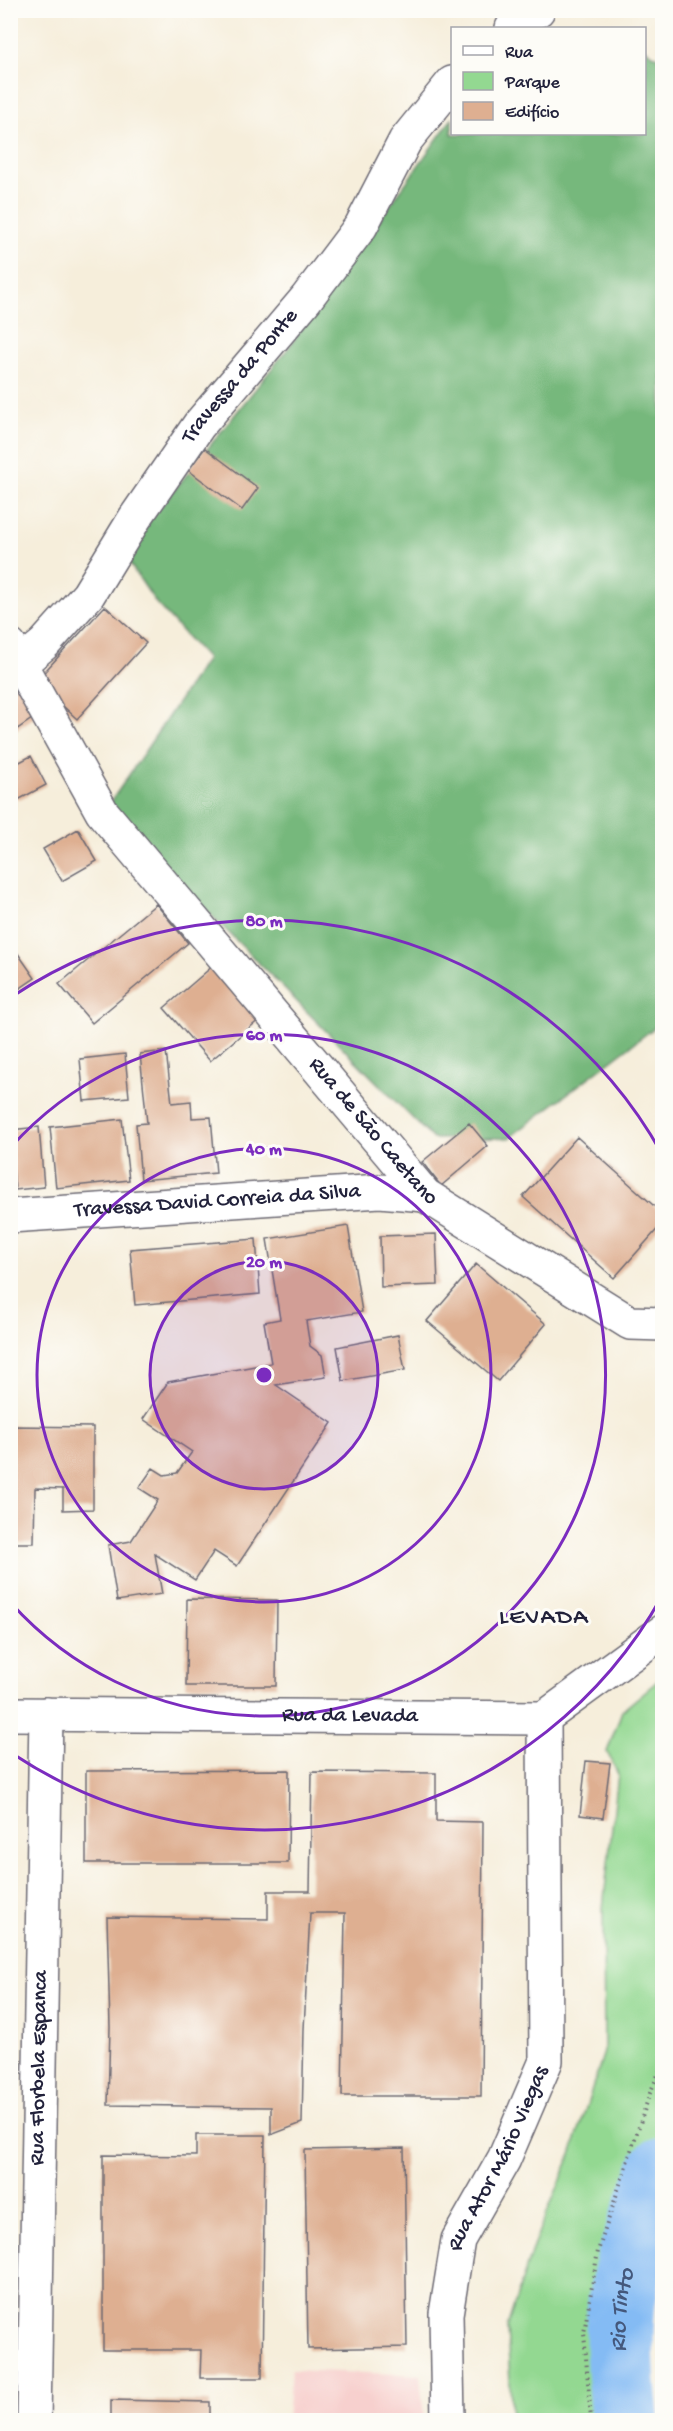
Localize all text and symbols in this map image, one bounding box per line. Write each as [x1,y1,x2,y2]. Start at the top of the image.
legend [451,27,646,135]
text: Rua [505,43,534,64]
text: Parque [504,73,561,94]
text: Edifício [505,103,559,124]
street label: Travessa da Ponte [176,303,305,451]
text: 80 m [245,912,283,933]
text: 60 m [246,1026,282,1047]
street label: Rua de São Caetano [302,1053,442,1212]
text: 40 m [245,1140,282,1161]
street label: Travessa David Correia da Silva [71,1179,362,1225]
text: 20 m [246,1253,282,1274]
centre of rings [254,1365,274,1385]
district label: LEVADA [499,1604,589,1633]
street label: Rua da Levada [282,1703,419,1730]
street label: Rua Florbela Espanca [25,1970,55,2166]
street label: Rua Ator Mário Viegas [443,2061,556,2253]
water label: Rio Tinto [605,2264,643,2352]

